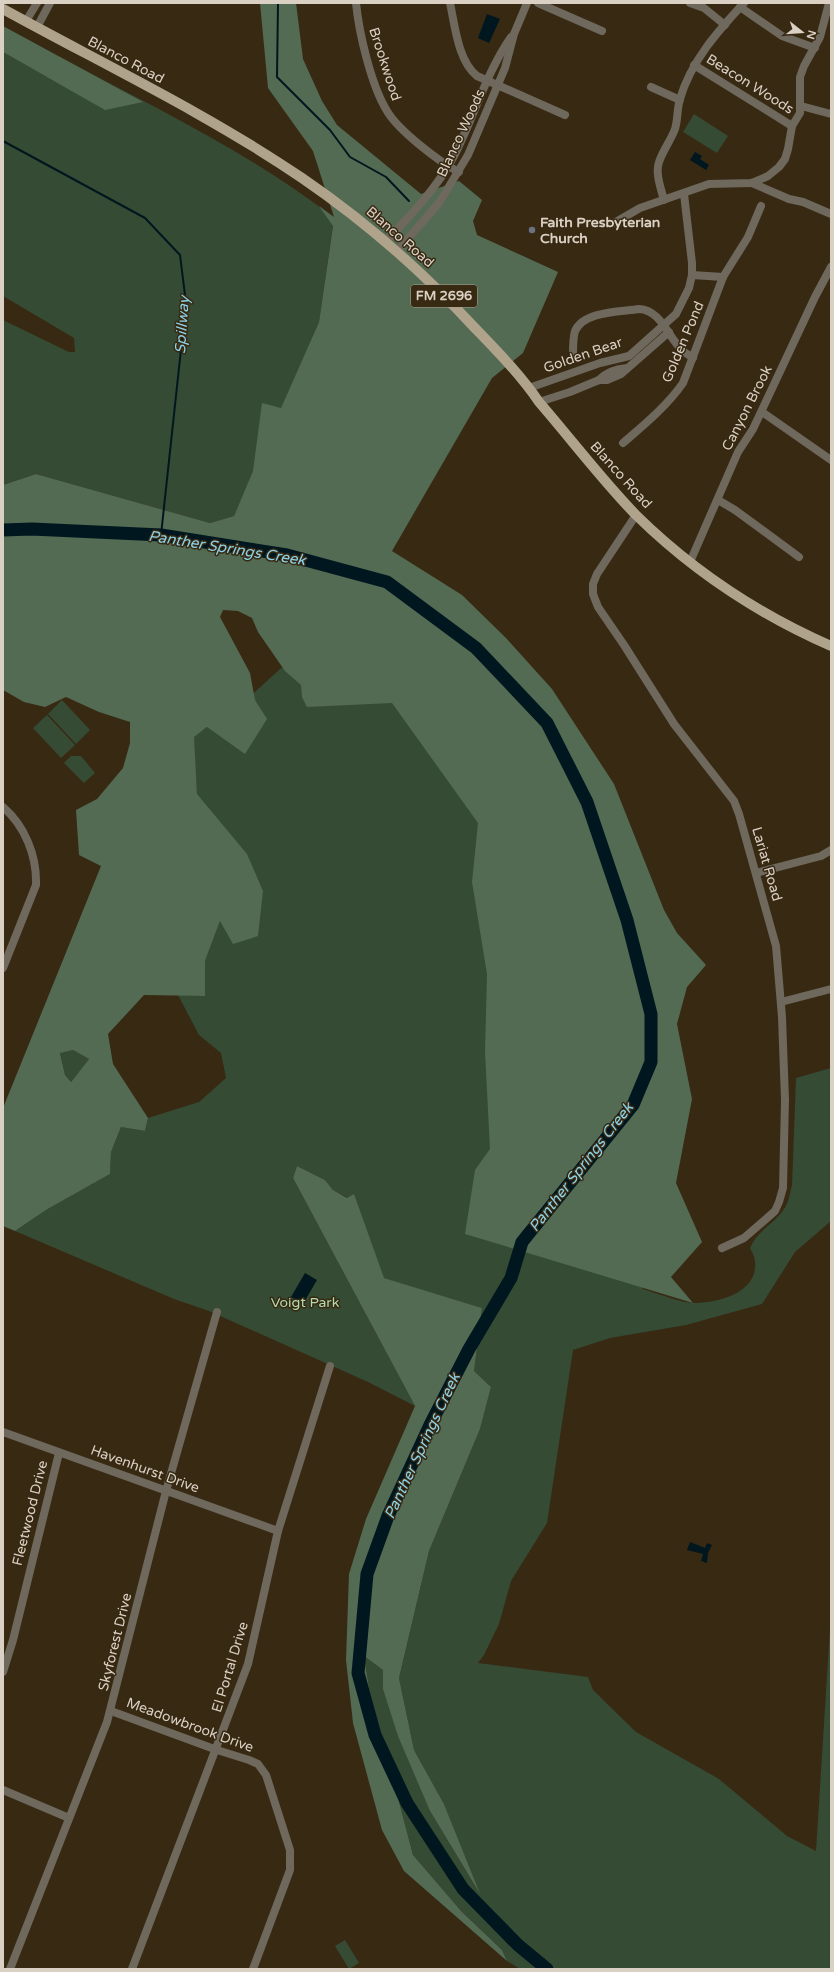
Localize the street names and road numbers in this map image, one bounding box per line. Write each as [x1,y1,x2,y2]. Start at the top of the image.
street label: Brookwood [365,25,405,103]
street label: Blanco Road [85,33,167,87]
street label: Beacon Woods [703,50,797,118]
street label: Blanco Woods [433,86,489,180]
street label: Blanco Road [363,203,437,271]
road number: FM 2696 [411,285,477,307]
street label: Golden Pond [658,299,708,385]
street label: Golden Bear [541,333,625,376]
street label: Canyon Brook [718,362,776,454]
street label: Blanco Road [587,438,655,512]
street label: Lariat Road [748,825,786,903]
street label: Havenhurst Drive [88,1441,202,1497]
street label: Fleetwood Drive [9,1458,51,1567]
street label: Skyforest Drive [95,1591,135,1693]
street label: El Portal Drive [208,1620,252,1714]
street label: Meadowbrook Drive [124,1694,256,1756]

